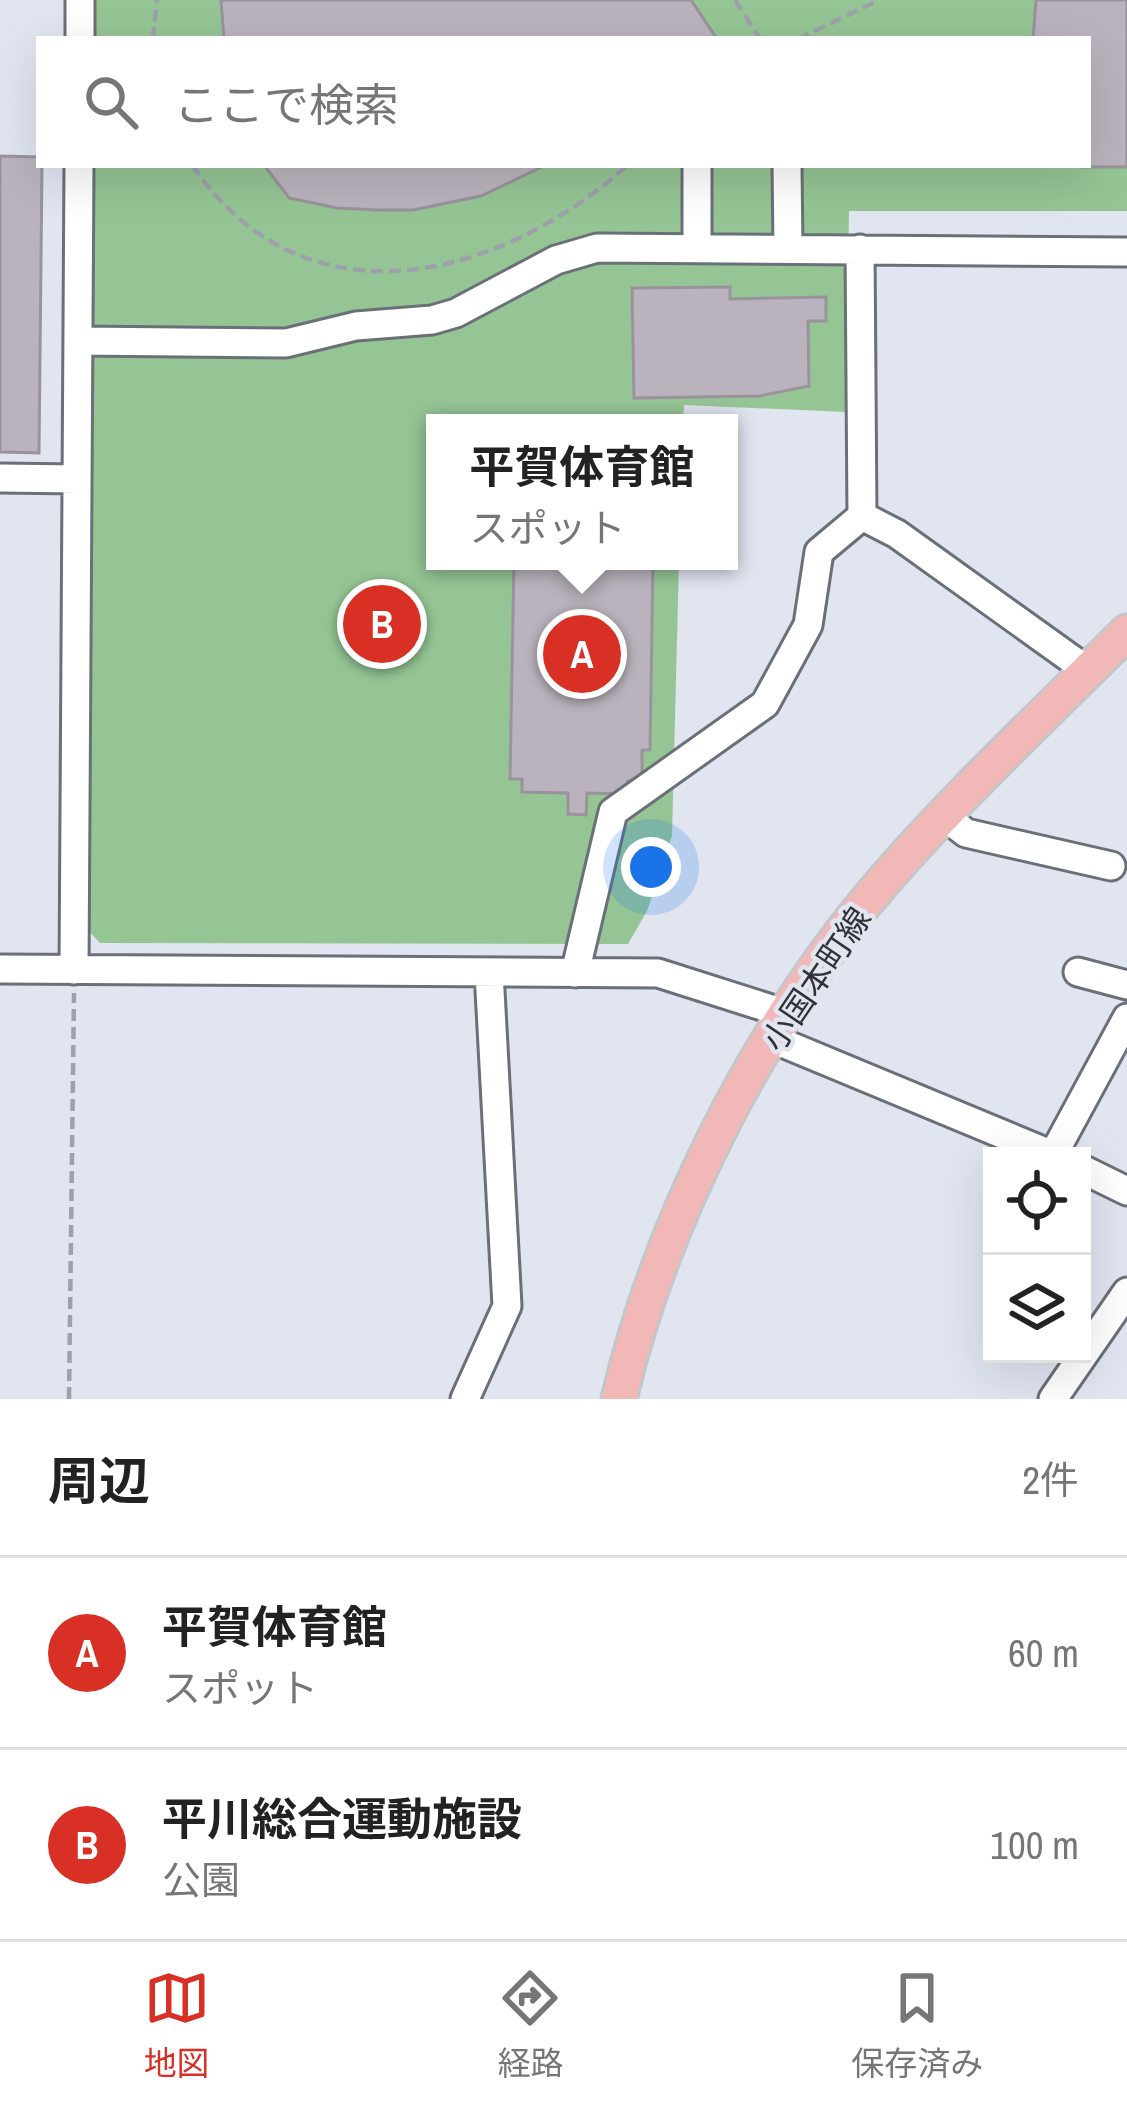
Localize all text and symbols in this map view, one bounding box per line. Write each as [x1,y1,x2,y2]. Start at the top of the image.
search box [36,36,1091,168]
icon: search [78,69,144,135]
text: ここで検索 [174,74,399,135]
popup [426,414,738,570]
text: 平賀体育館 [469,436,695,497]
text: スポット [469,502,626,554]
pin: B [343,579,421,669]
pin: A [543,609,621,699]
your location [621,837,681,897]
street label: 小国本町線 [752,898,880,1060]
map controls [983,1147,1091,1363]
button: locate [983,1147,1091,1255]
button: layers [983,1255,1091,1363]
text: 周辺 [48,1446,150,1515]
text: 2件 [1022,1454,1079,1506]
text: 平賀体育館 [162,1596,387,1657]
text: A [75,1627,99,1679]
text: 60 m [1008,1627,1079,1679]
text: スポット [162,1662,318,1714]
text: 平川総合運動施設 [162,1788,522,1849]
text: B [75,1819,99,1871]
text: 100 m [990,1819,1079,1871]
text: 公園 [162,1854,240,1906]
tab: 地図 [144,1965,210,2085]
tab: 経路 [497,1965,563,2085]
tab: 保存済み [851,1965,983,2085]

